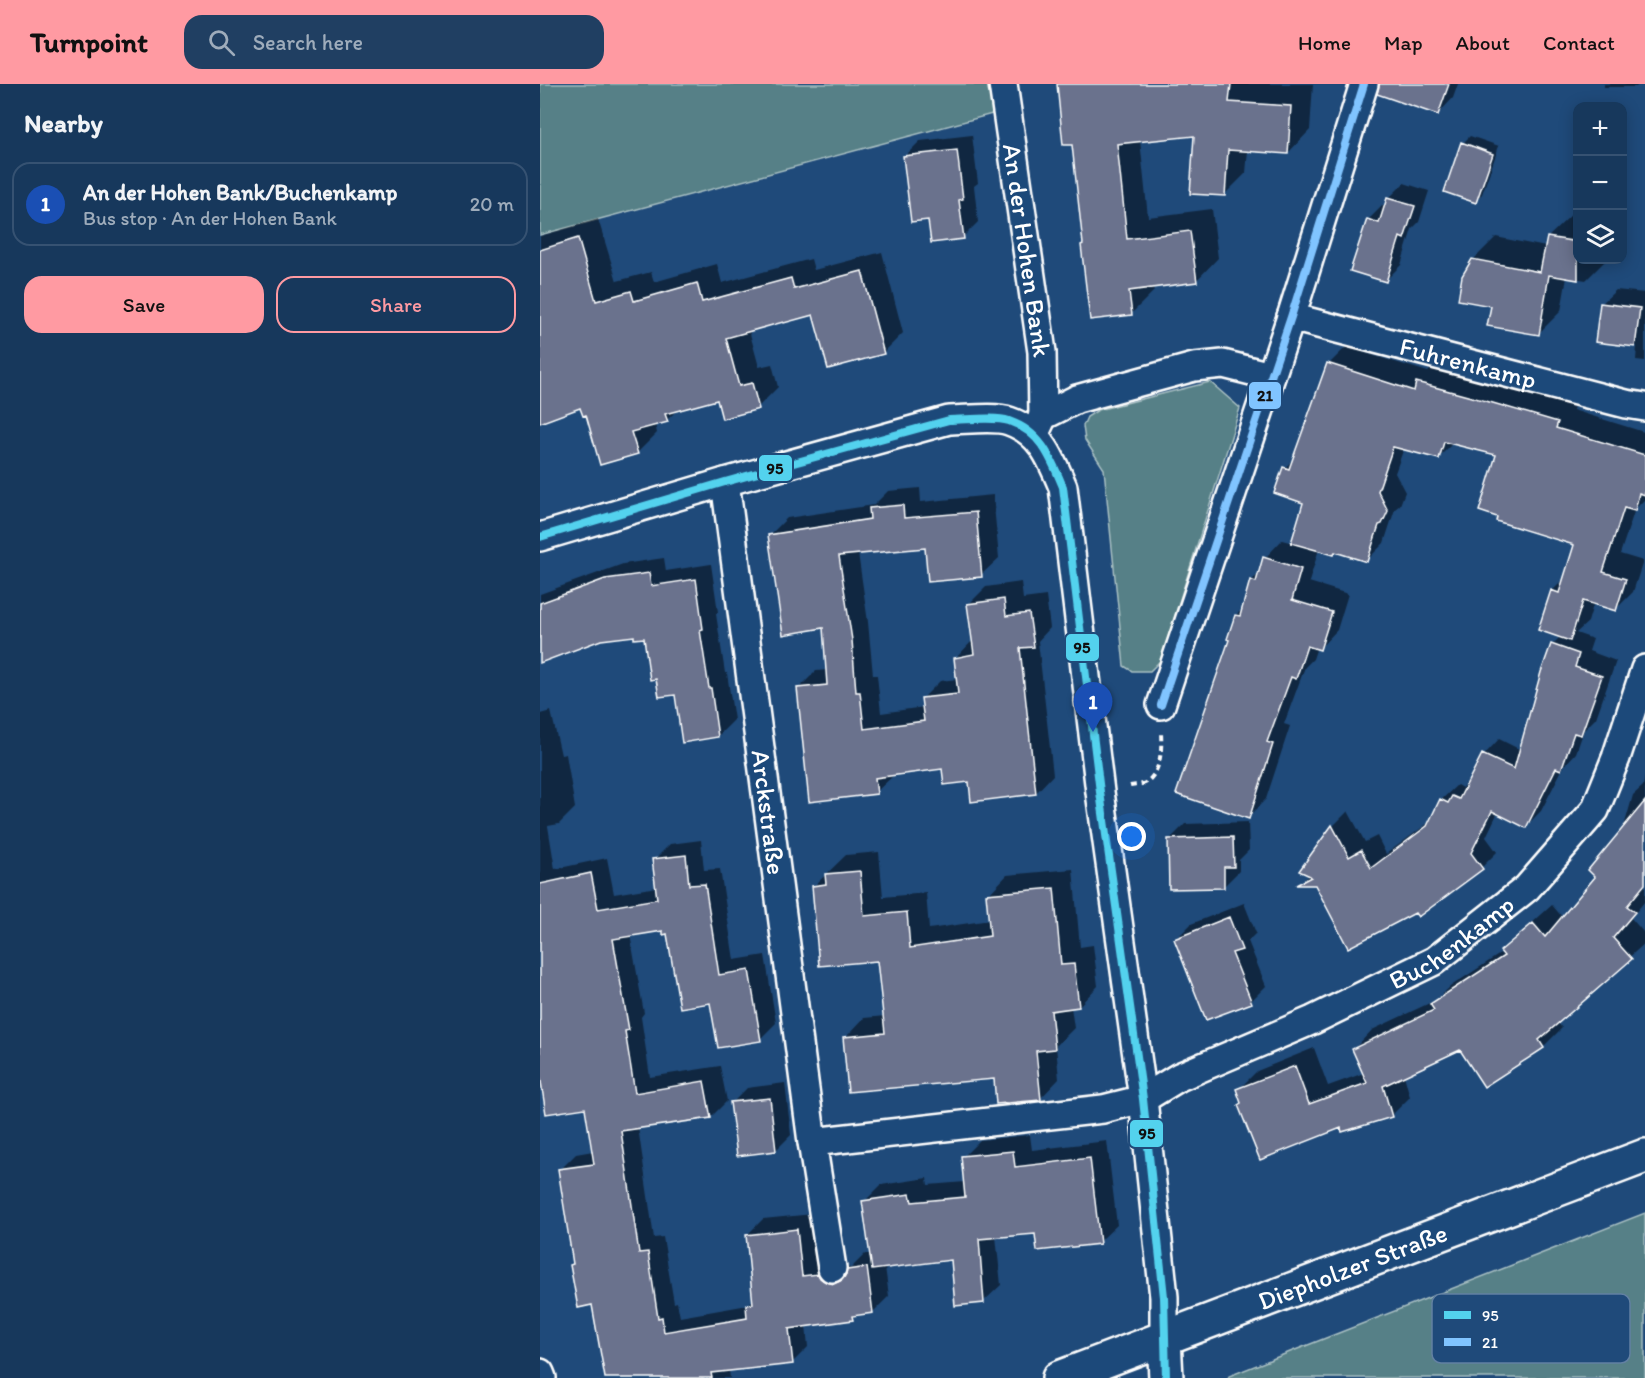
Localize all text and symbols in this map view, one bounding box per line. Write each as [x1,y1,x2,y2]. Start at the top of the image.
search box [184,15,604,69]
text: Turnpoint [30,25,148,59]
icon: search [205,26,238,59]
text: Search here [253,29,363,56]
text: Home [1298,30,1351,55]
text: Map [1384,30,1423,55]
text: About [1456,30,1510,55]
text: Contact [1543,30,1615,55]
map controls [1573,102,1627,264]
button: + [1573,102,1627,156]
text: Nearby [24,107,103,139]
street label: An der Hohen Bank [996,141,1059,360]
button: − [1573,156,1627,210]
text: An der Hohen Bank/Buchenkamp [83,179,397,206]
text: 1 [41,192,50,216]
text: 20 m [470,192,514,216]
text: Bus stop · An der Hohen Bank [83,206,337,230]
button: layers [1573,210,1627,264]
button: Save [24,276,264,333]
button: Share [276,276,516,333]
street label: Fuhrenkamp [1396,330,1540,396]
line badge: 21 [1248,381,1282,410]
text: 21 [1257,386,1273,405]
line badge: 95 [758,454,793,482]
text: 95 [767,459,784,478]
line badge: 95 [1065,633,1100,662]
text: 95 [1074,638,1091,657]
pin: 1 [1074,682,1112,732]
street label: Arckstraße [744,748,793,877]
your location [1117,822,1146,851]
street label: Buchenkamp [1384,888,1521,996]
line badge: 95 [1129,1119,1164,1148]
text: 95 [1139,1124,1156,1143]
street label: Diepholzer Straße [1253,1216,1452,1317]
legend [1432,1294,1630,1363]
text: 95 [1482,1306,1499,1325]
text: 21 [1482,1333,1498,1352]

